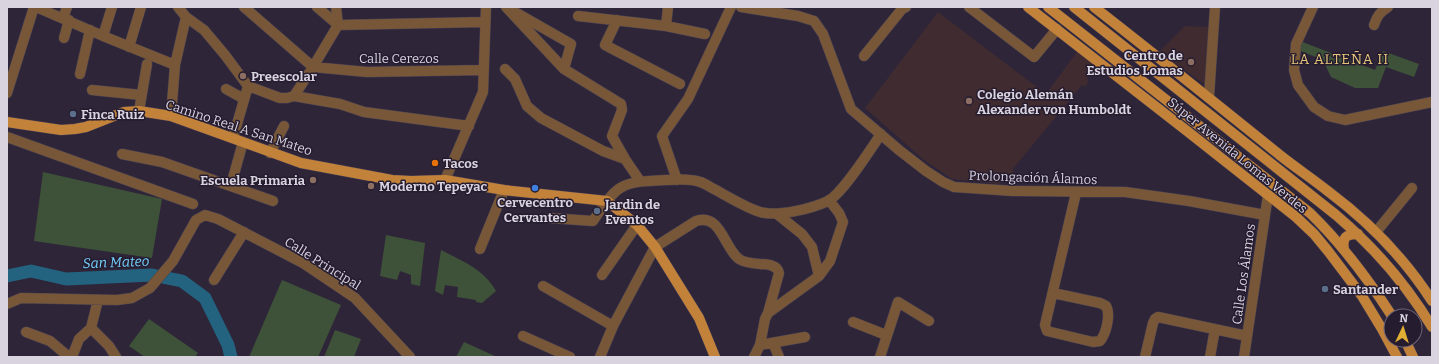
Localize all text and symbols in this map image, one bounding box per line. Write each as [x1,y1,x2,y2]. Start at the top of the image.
place label: Centro de Estudios Lomas [1087,48,1183,78]
street label: Calle Cerezos [359,51,439,66]
district label: LA ALTEÑA II [1291,51,1389,68]
marker: Centro de Estudios Lomas [1186,57,1196,67]
place label: Preescolar [251,69,317,84]
marker: Preescolar [238,71,248,81]
place label: Colegio Alemán Alexander von Humboldt [977,87,1131,117]
street label: Súper Avenida Lomas Verdes [1165,95,1310,216]
marker: Colegio Alemán Alexander von Humboldt [964,96,974,106]
street label: Camino Real A San Mateo [164,97,314,158]
place label: Finca Ruiz [81,107,145,122]
marker: Finca Ruiz [68,109,78,119]
place label: Tacos [443,156,478,171]
marker: Tacos [430,158,440,168]
street label: Prolongación Álamos [968,168,1098,187]
place label: Escuela Primaria [200,173,306,188]
marker: Escuela Primaria [308,175,318,185]
place label: Moderno Tepeyac [379,179,488,194]
marker: Moderno Tepeyac [366,181,376,191]
marker: Cervecentro Cervantes [530,183,540,193]
place label: Cervecentro Cervantes [497,195,573,225]
place label: Jardin de Eventos [604,197,660,227]
marker: Jardin de Eventos [592,206,602,216]
street label: Calle Los Álamos [1229,223,1258,325]
street label: Calle Principal [282,234,364,293]
water label: San Mateo [82,253,150,272]
place label: Santander [1333,282,1398,297]
marker: Santander [1320,284,1330,294]
north arrow [1383,308,1423,348]
text: N [1399,312,1409,325]

